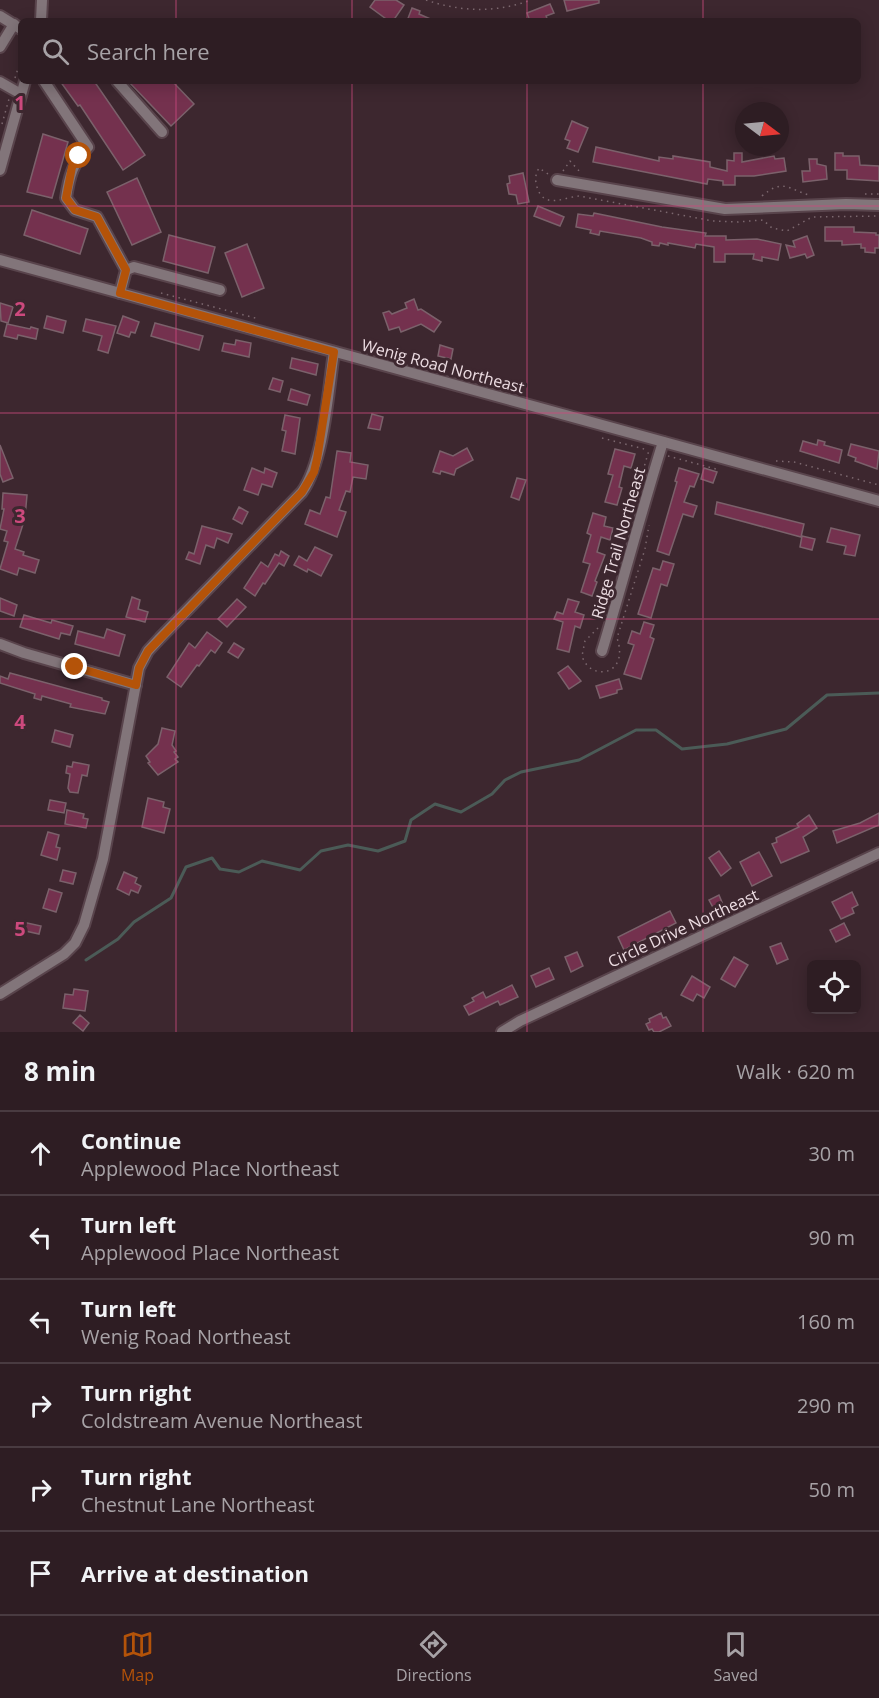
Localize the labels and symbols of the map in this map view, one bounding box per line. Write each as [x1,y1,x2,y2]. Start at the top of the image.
text: 1 [14,89,26,116]
north arrow [735,102,789,156]
route start [65,142,91,168]
text: 2 [14,295,26,322]
street label: Wenig Road Northeast [359,334,527,398]
street label: Ridge Trail Northeast [586,464,650,621]
text: 3 [14,502,26,529]
route end [61,653,87,679]
text: 4 [14,708,26,735]
street label: Circle Drive Northeast [604,883,762,973]
text: 5 [14,915,26,942]

